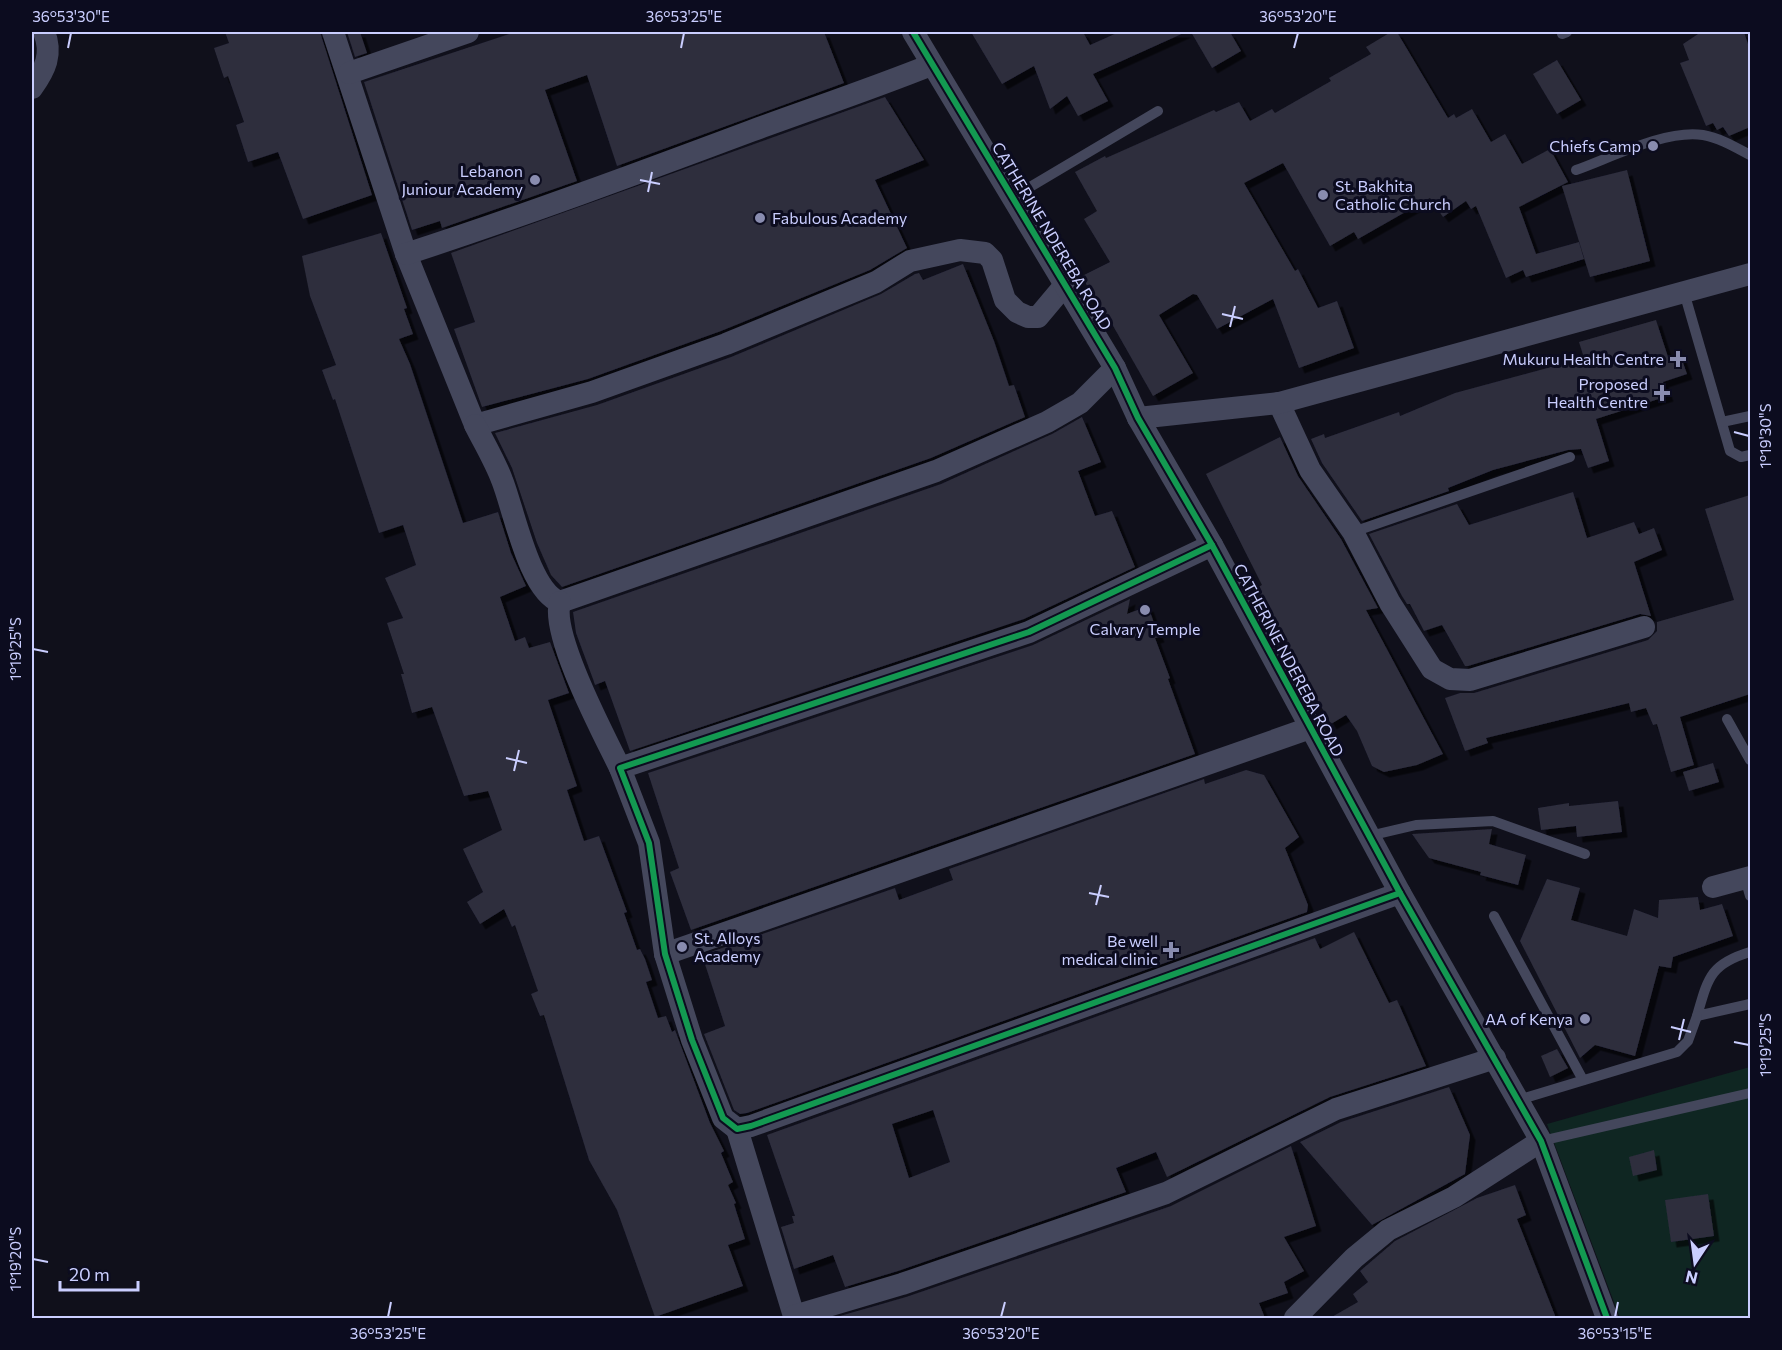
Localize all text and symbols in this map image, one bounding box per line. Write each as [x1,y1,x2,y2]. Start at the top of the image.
text: 36°53'30"E [32,7,110,25]
text: 36°53'25"E [646,7,722,25]
text: 36°53'20"E [1259,7,1337,25]
place label: Chiefs Camp [1549,136,1641,155]
street label: CATHERINE NDEREBA ROAD [989,138,1116,333]
marker: Chiefs Camp [1646,139,1660,153]
place label: Lebanon Juniour Academy [401,161,523,198]
marker: Lebanon Juniour Academy [528,173,542,187]
place label: St. Bakhita Catholic Church [1335,176,1451,213]
marker: St. Bakhita Catholic Church [1316,188,1330,202]
place label: Fabulous Academy [772,208,907,227]
marker: Fabulous Academy [753,211,767,225]
place label: Mukuru Health Centre [1502,349,1664,368]
marker: Mukuru Health Centre [1669,350,1687,368]
place label: Proposed Health Centre [1547,374,1648,411]
marker: Proposed Health Centre [1653,384,1671,402]
text: 1°19'30"S [1756,403,1774,468]
street label: CATHERINE NDEREBA ROAD [1230,560,1349,760]
marker: Calvary Temple [1138,603,1152,617]
text: 1°19'25"S [6,617,24,681]
place label: Calvary Temple [1090,619,1200,638]
place label: St. Alloys Academy [694,928,761,965]
place label: Be well medical clinic [1062,931,1158,968]
marker: St. Alloys Academy [675,940,689,954]
marker: Be well medical clinic [1162,941,1180,959]
place label: AA of Kenya [1485,1009,1573,1028]
marker: AA of Kenya [1578,1012,1592,1026]
text: 1°19'25"S [1756,1013,1774,1077]
text: 1°19'20"S [6,1227,24,1291]
north arrow [1665,1233,1725,1293]
scale bar [60,1254,138,1292]
text: 20 m [69,1263,110,1285]
text: N [1684,1267,1699,1289]
text: 36°53'25"E [350,1324,426,1342]
text: 36°53'20"E [962,1324,1040,1342]
text: 36°53'15"E [1578,1324,1652,1342]

